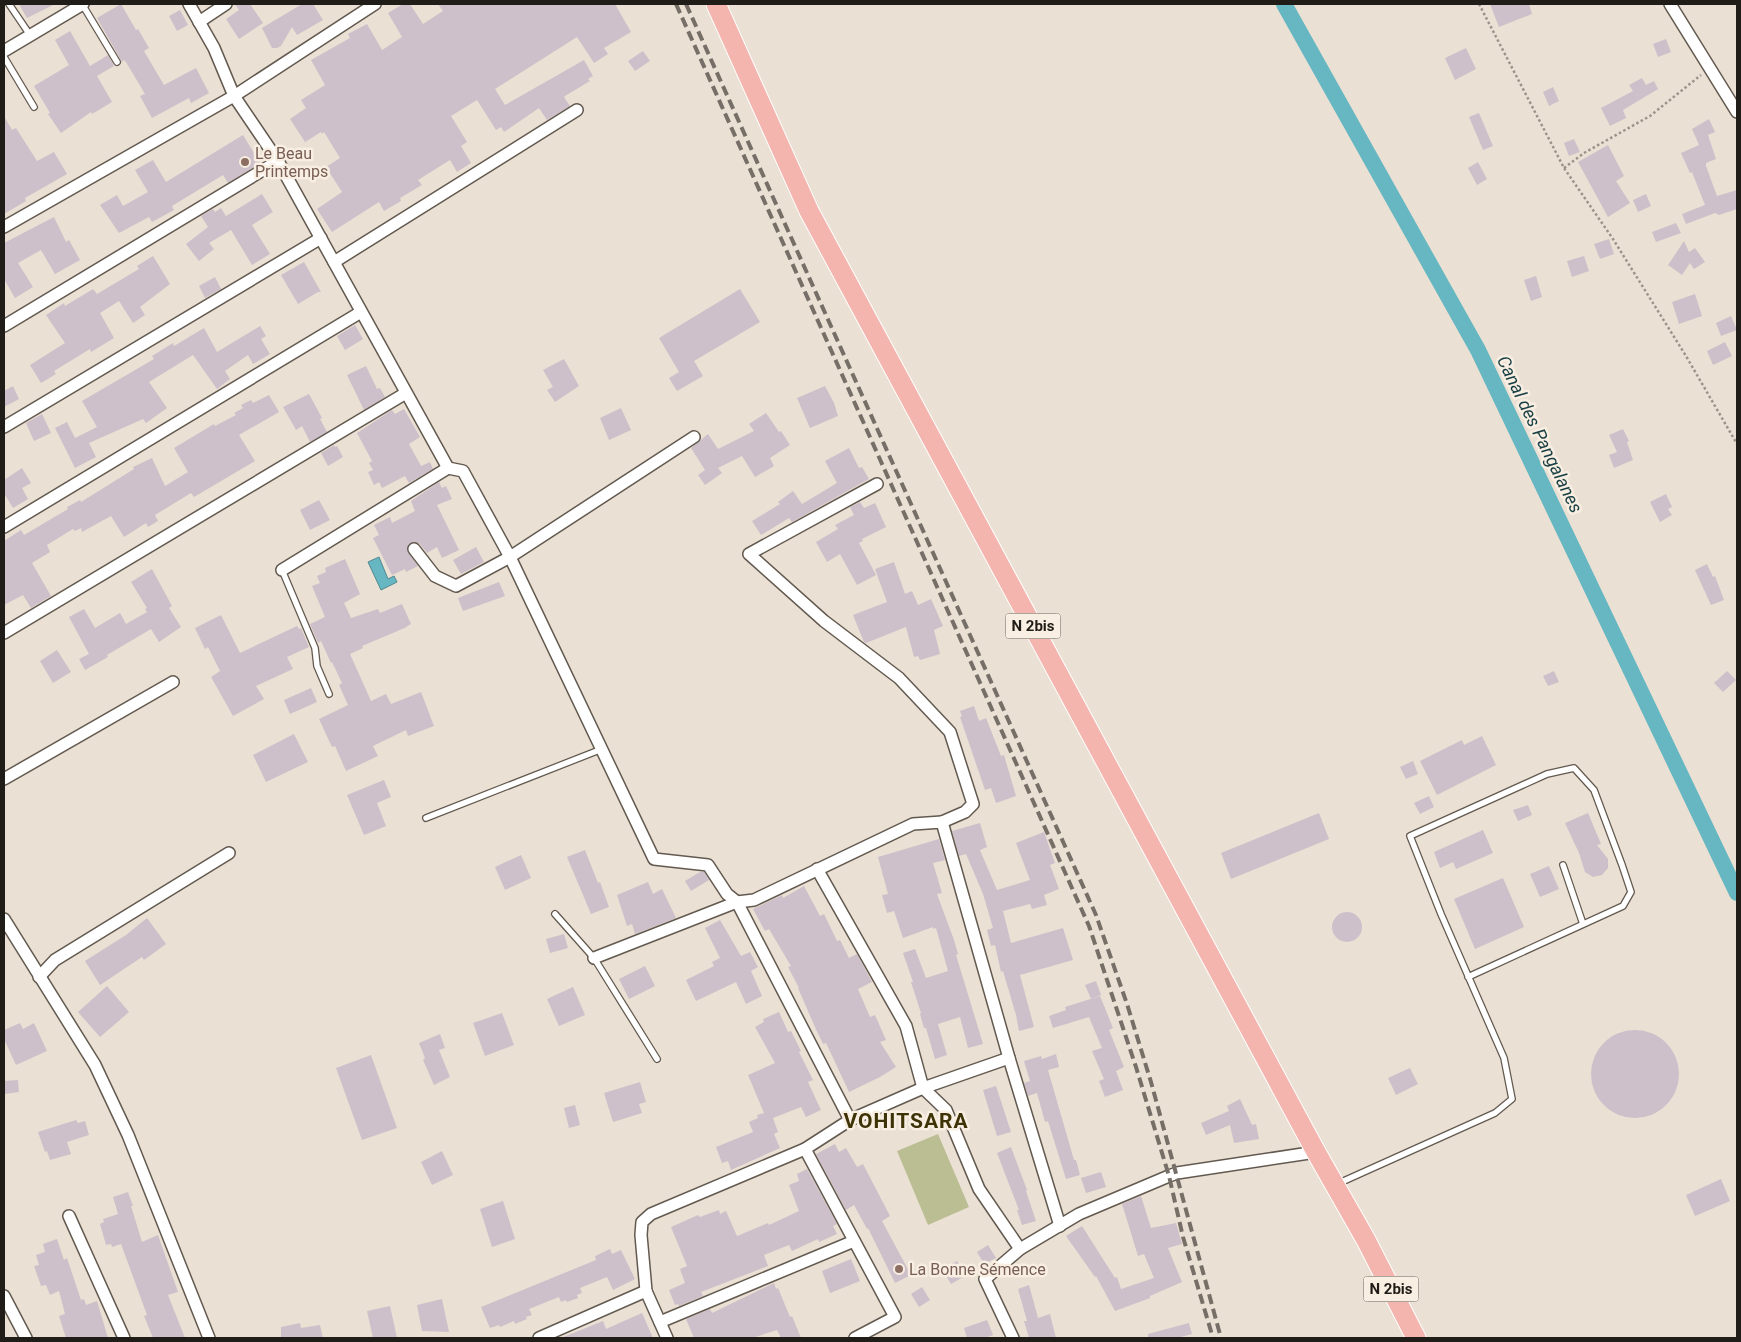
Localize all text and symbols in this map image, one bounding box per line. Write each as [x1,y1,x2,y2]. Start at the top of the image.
place label: Le Beau Printemps [255,144,328,181]
marker: Le Beau Printemps [239,156,251,168]
water label: Canal des Pangalanes [1493,352,1587,516]
road number: N 2bis [1006,614,1060,638]
district label: VOHITSARA [843,1109,969,1133]
place label: La Bonne Sémence [909,1260,1046,1279]
marker: La Bonne Sémence [893,1263,905,1275]
road number: N 2bis [1364,1276,1418,1302]

